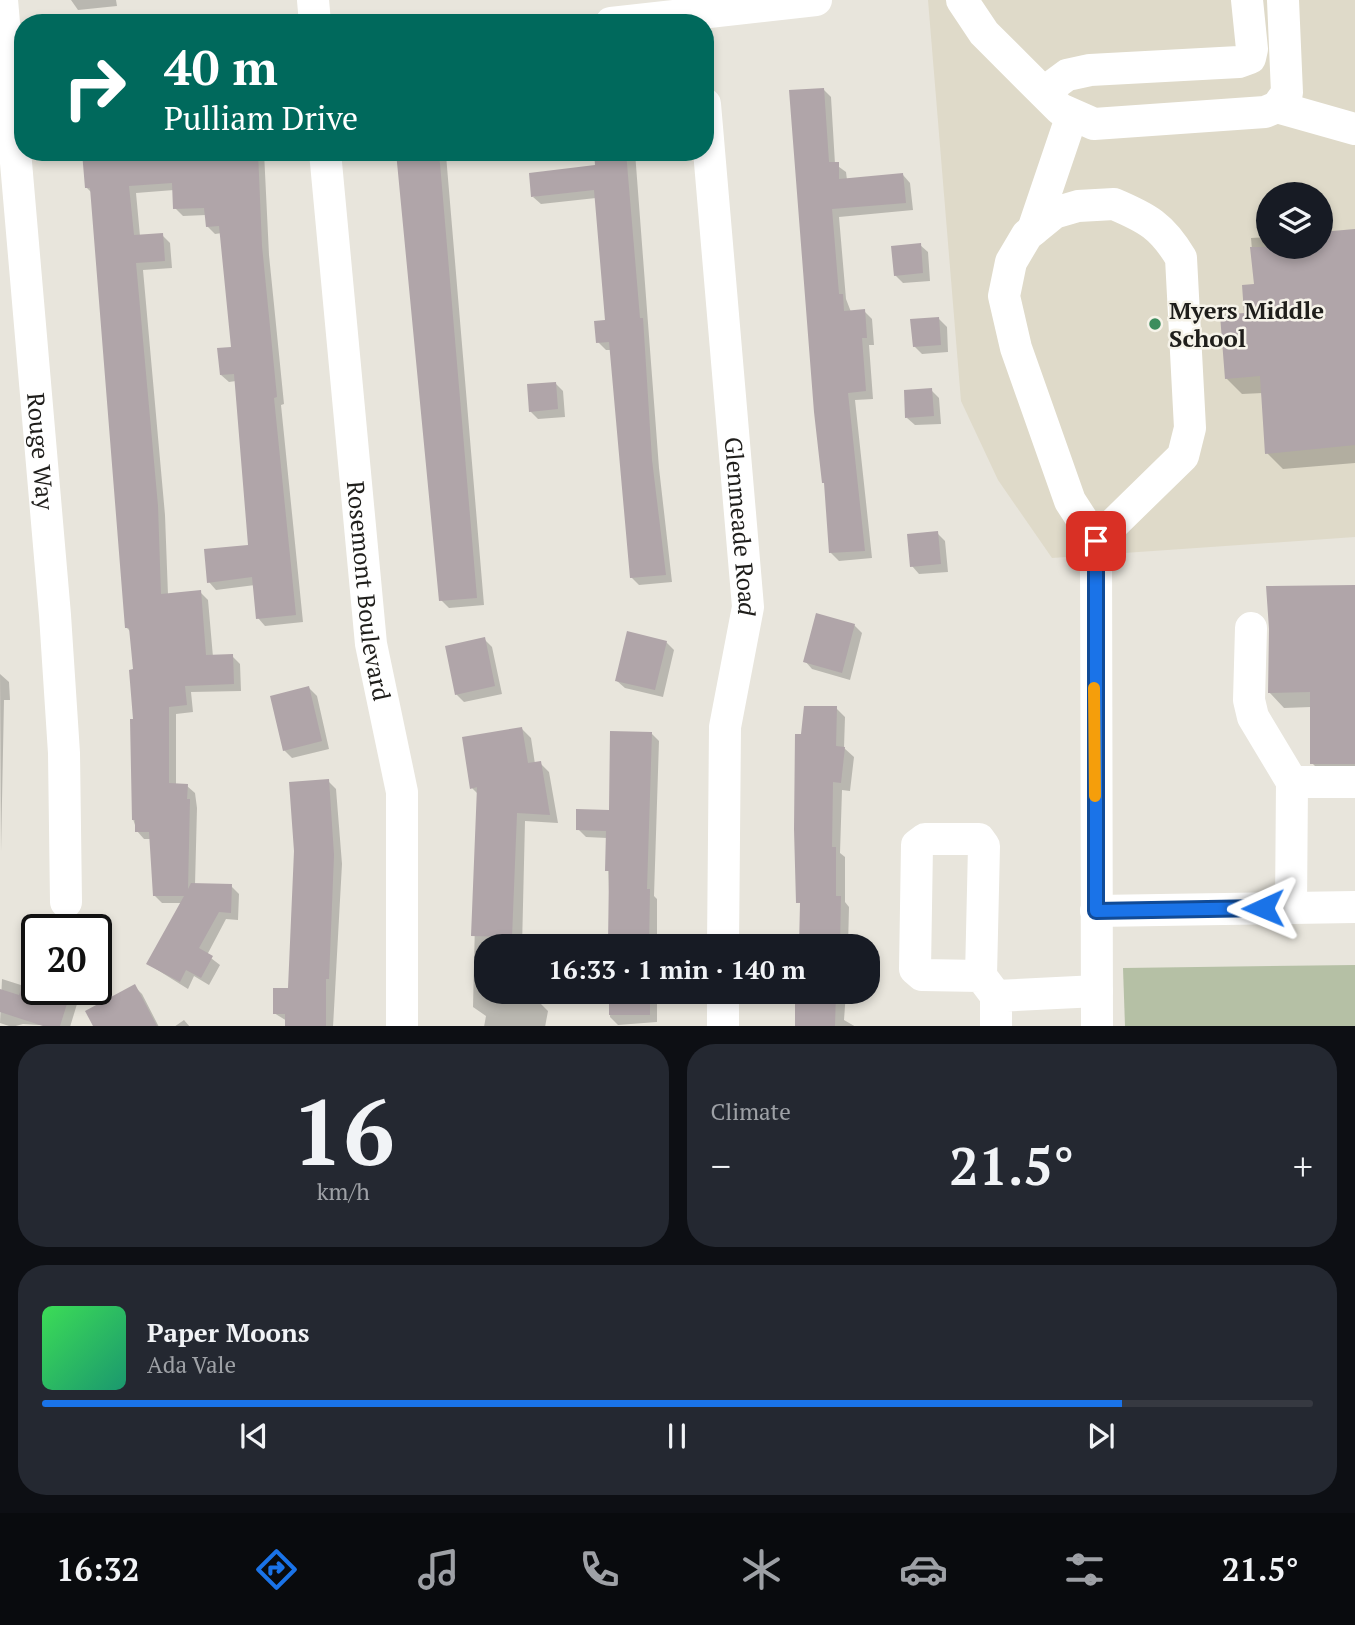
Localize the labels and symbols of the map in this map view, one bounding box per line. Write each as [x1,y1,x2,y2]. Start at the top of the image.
place label: Myers Middle School [1169,294,1324,354]
marker: Myers Middle School [1147,316,1163,332]
street label: Rouge Way [20,391,62,512]
street label: Glenmeade Road [718,436,765,619]
street label: Rosemont Boulevard [340,479,398,704]
pin [1066,511,1126,571]
position arrow [1226,871,1300,945]
speed limit sign: 20 [21,914,112,1005]

